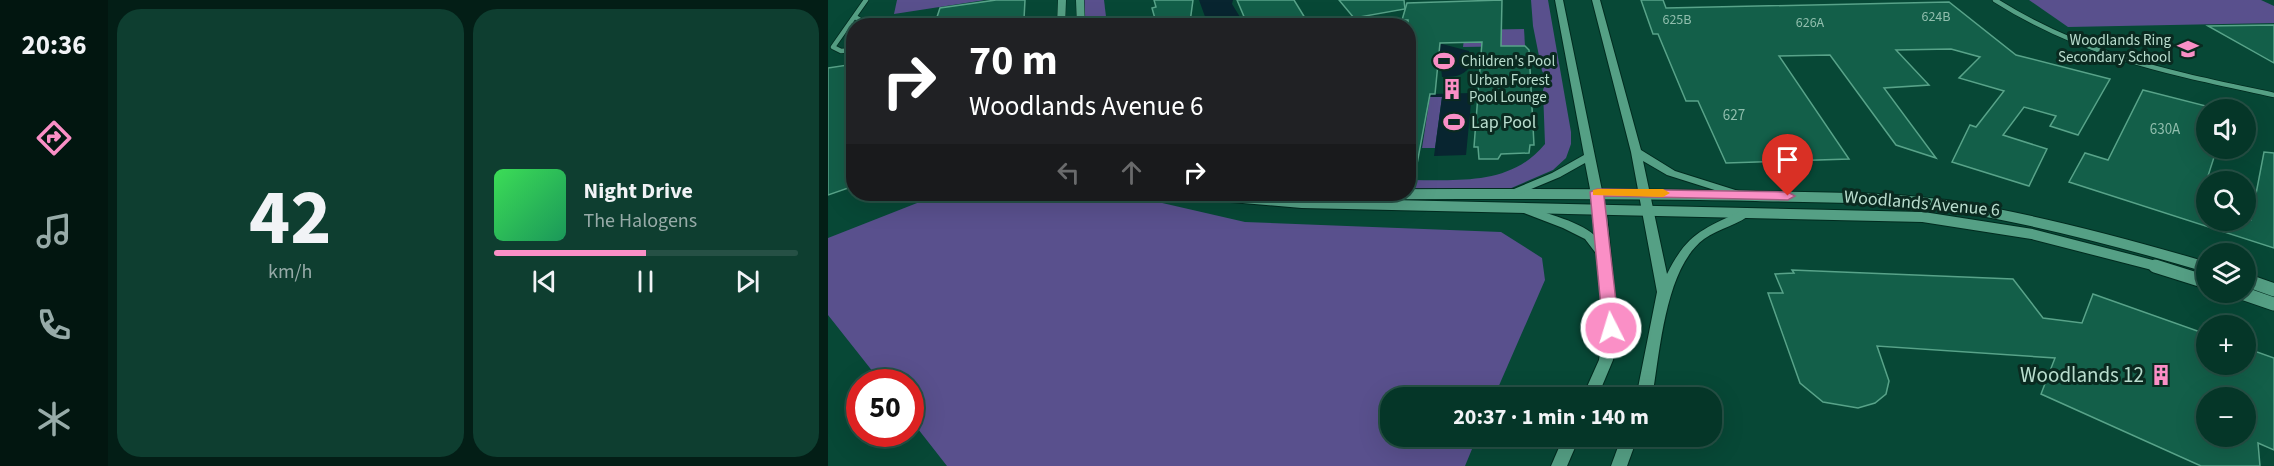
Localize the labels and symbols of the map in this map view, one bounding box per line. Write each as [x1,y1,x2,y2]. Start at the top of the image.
house number: 624B [1921,7,1951,27]
house number: 625B [1662,10,1692,30]
house number: 626A [1796,13,1825,33]
place label: Woodlands Ring Secondary School [2058,30,2171,68]
school or university icon: Woodlands Ring Secondary School [2176,37,2200,61]
sports icon: Children's Pool [1432,49,1456,73]
place label: Children's Pool [1461,51,1555,72]
place label: Urban Forest Pool Lounge [1469,70,1550,108]
building icon: Urban Forest Pool Lounge [1440,77,1464,101]
house number: 627 [1723,105,1745,126]
sports icon: Lap Pool [1442,110,1466,134]
place label: Lap Pool [1471,110,1536,135]
house number: 630A [2150,119,2181,140]
pin [1762,134,1813,196]
street label: Woodlands Avenue 6 [1843,184,2001,223]
position arrow [1579,296,1643,360]
place label: Woodlands 12 [2020,360,2144,390]
building icon: Woodlands 12 [2149,363,2173,387]
speed limit sign: 50 [846,369,924,447]

